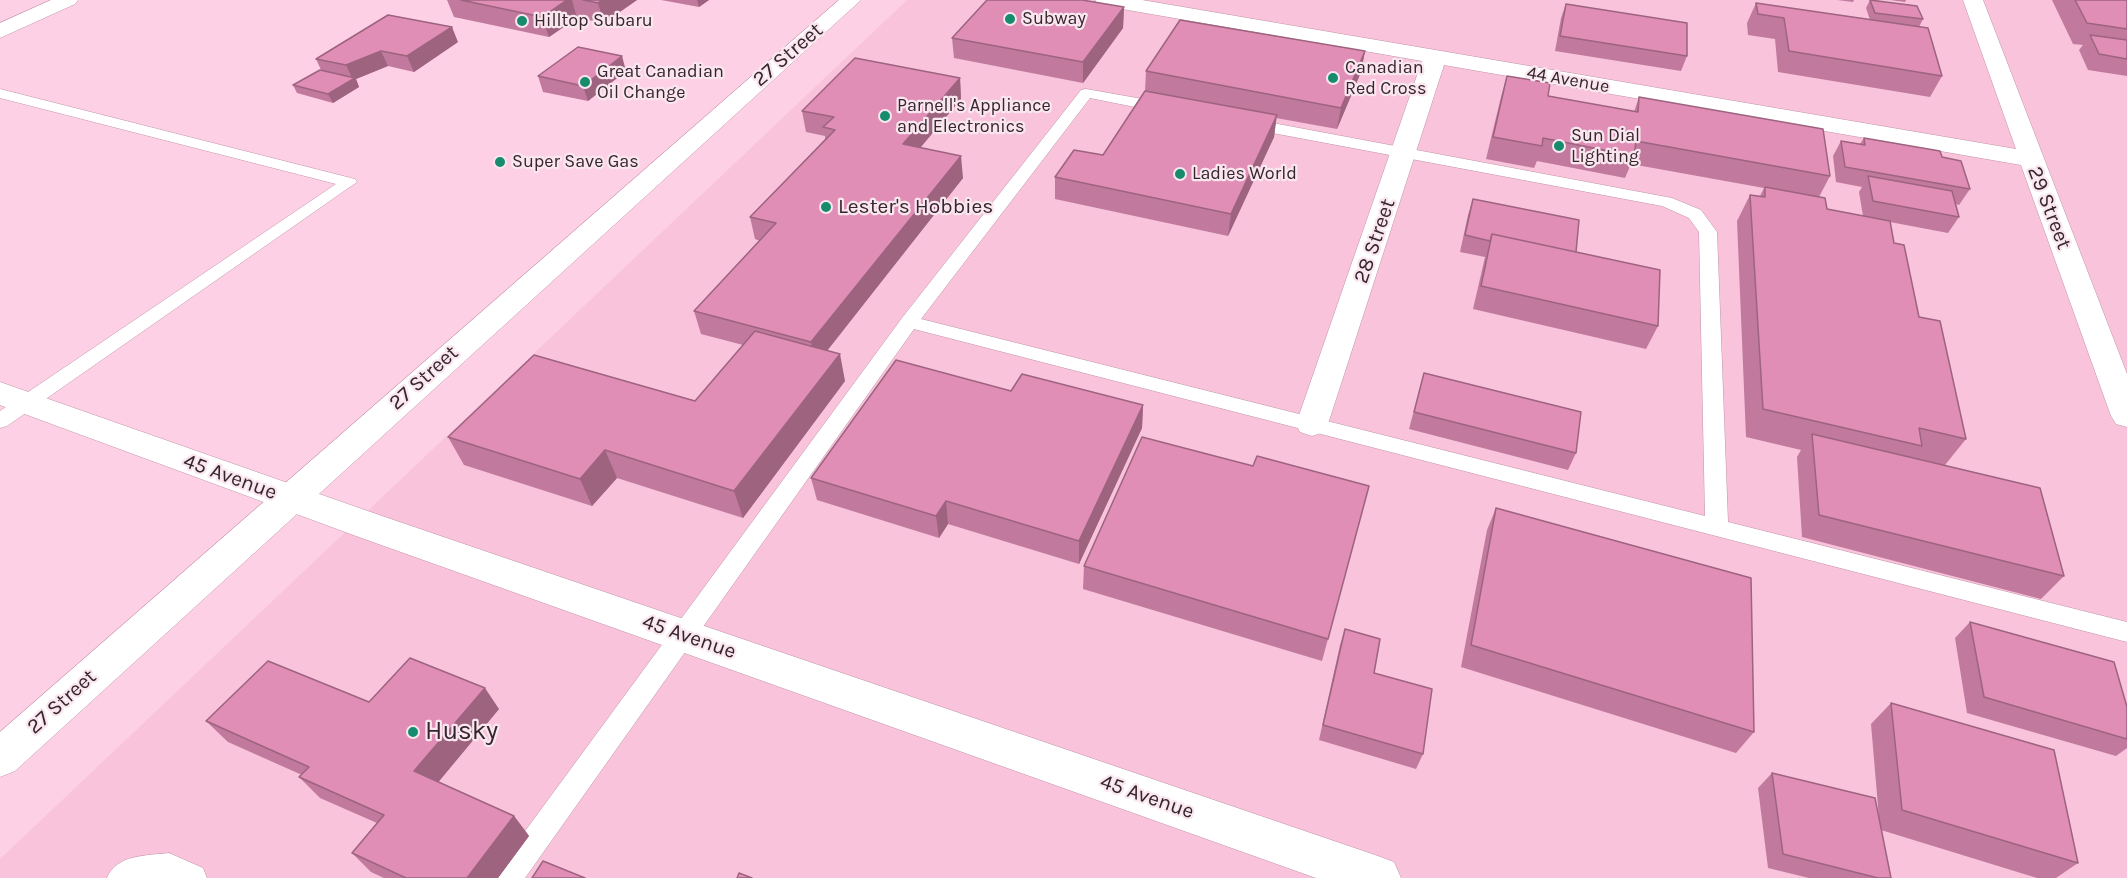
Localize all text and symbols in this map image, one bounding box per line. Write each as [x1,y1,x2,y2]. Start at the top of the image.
place label: Subway [1022,8,1086,30]
place label: Hilltop Subaru [534,10,653,32]
marker: Subway [1003,12,1017,26]
marker: Hilltop Subaru [515,14,529,28]
street label: 27 Street [748,18,828,92]
place label: Canadian Red Cross [1345,57,1427,100]
place label: Great Canadian Oil Change [597,61,724,104]
street label: 44 Avenue [1525,62,1611,98]
marker: Canadian Red Cross [1326,71,1340,85]
marker: Great Canadian Oil Change [578,75,592,89]
place label: Parnell's Appliance and Electronics [897,95,1051,138]
marker: Parnell's Appliance and Electronics [878,109,892,123]
place label: Sun Dial Lighting [1571,125,1640,168]
marker: Sun Dial Lighting [1552,139,1566,153]
place label: Super Save Gas [512,151,639,173]
marker: Super Save Gas [493,155,507,169]
place label: Ladies World [1192,163,1297,185]
street label: 29 Street [2022,163,2076,253]
marker: Ladies World [1173,167,1187,181]
place label: Lester's Hobbies [838,194,993,220]
street label: 28 Street [1349,195,1401,287]
marker: Lester's Hobbies [819,200,833,214]
street label: 27 Street [384,340,464,416]
street label: 45 Avenue [180,448,280,506]
street label: 45 Avenue [639,609,739,665]
street label: 27 Street [22,664,102,740]
place label: Husky [425,716,498,748]
marker: Husky [406,725,420,739]
street label: 45 Avenue [1097,769,1197,825]

